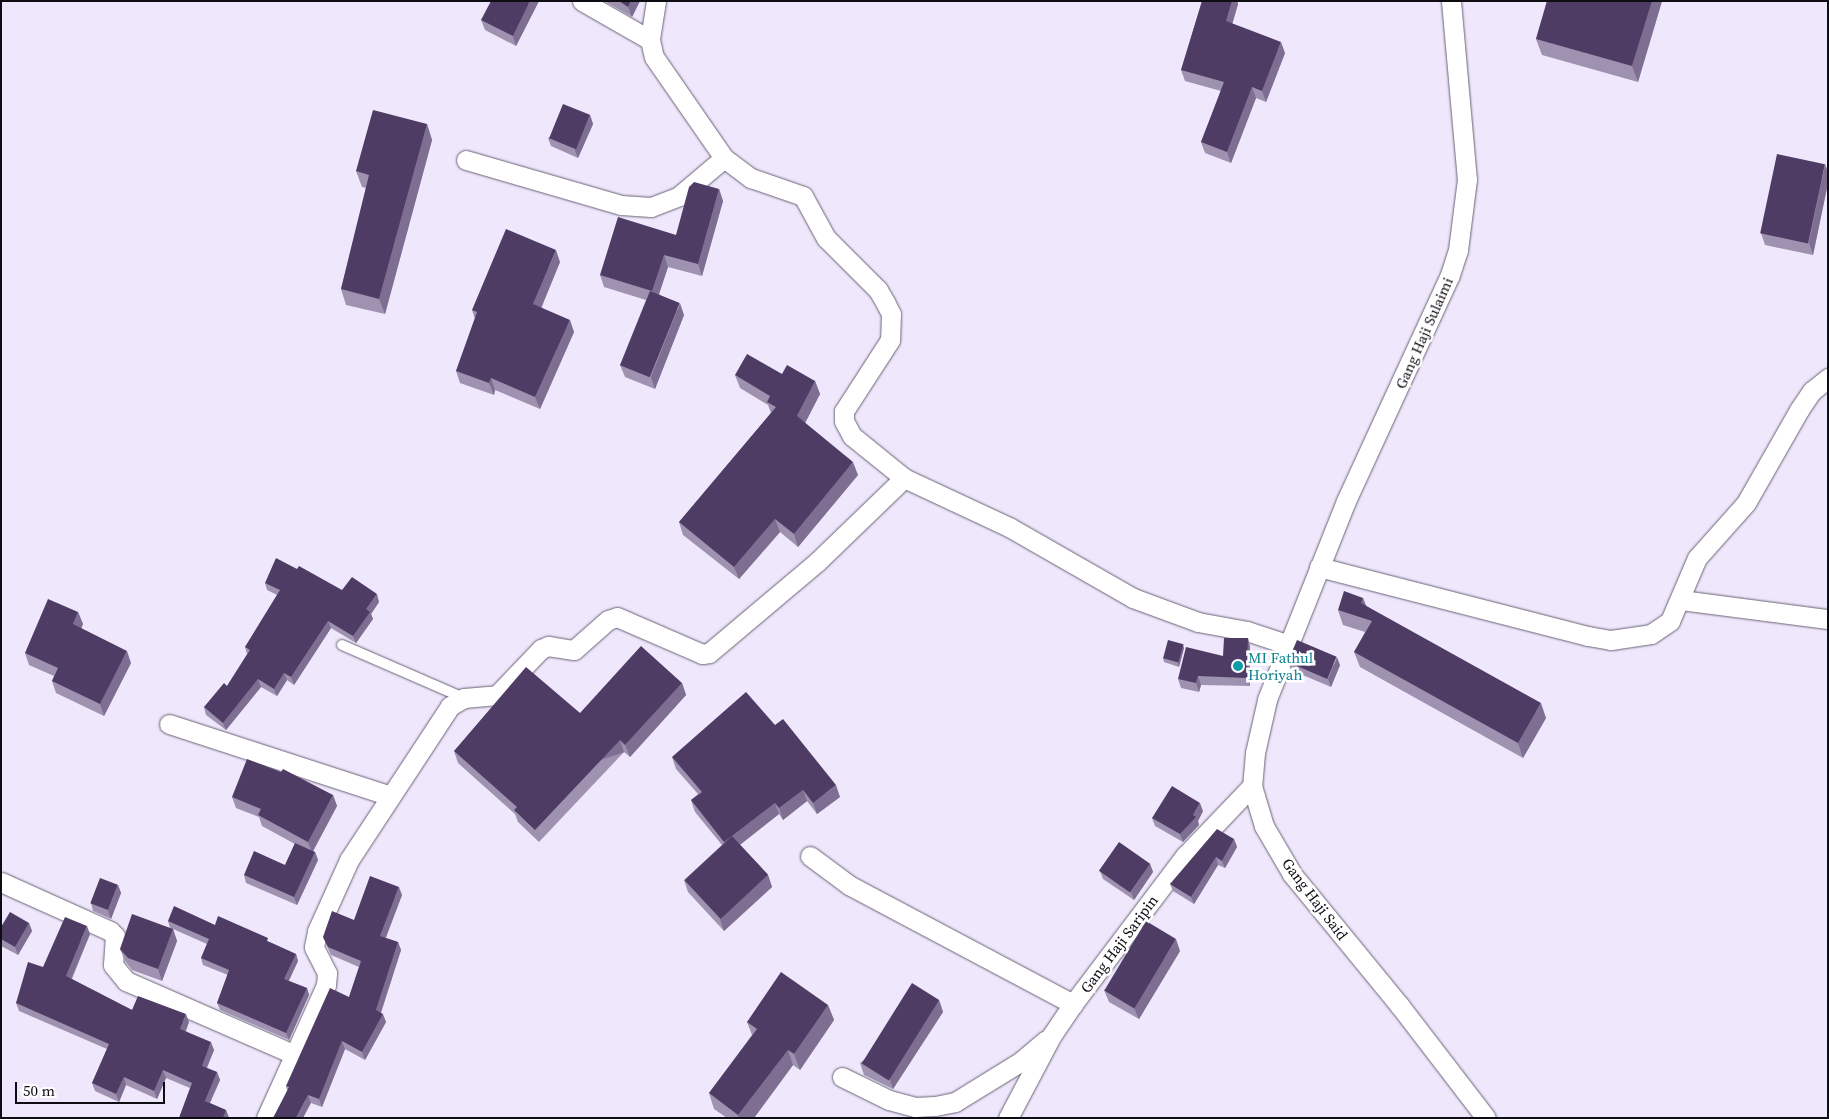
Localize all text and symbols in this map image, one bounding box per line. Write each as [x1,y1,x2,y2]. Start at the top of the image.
street label: Gang Haji Sulaimi [1391,274,1457,392]
place label: MI Fathul Horiyah [1248,648,1313,683]
marker: MI Fathul Horiyah [1232,660,1244,672]
street label: Gang Haji Said [1278,855,1352,943]
street label: Gang Haji Saripin [1076,892,1162,996]
scale bar [18,1072,168,1104]
text: 50 m [23,1080,55,1101]

